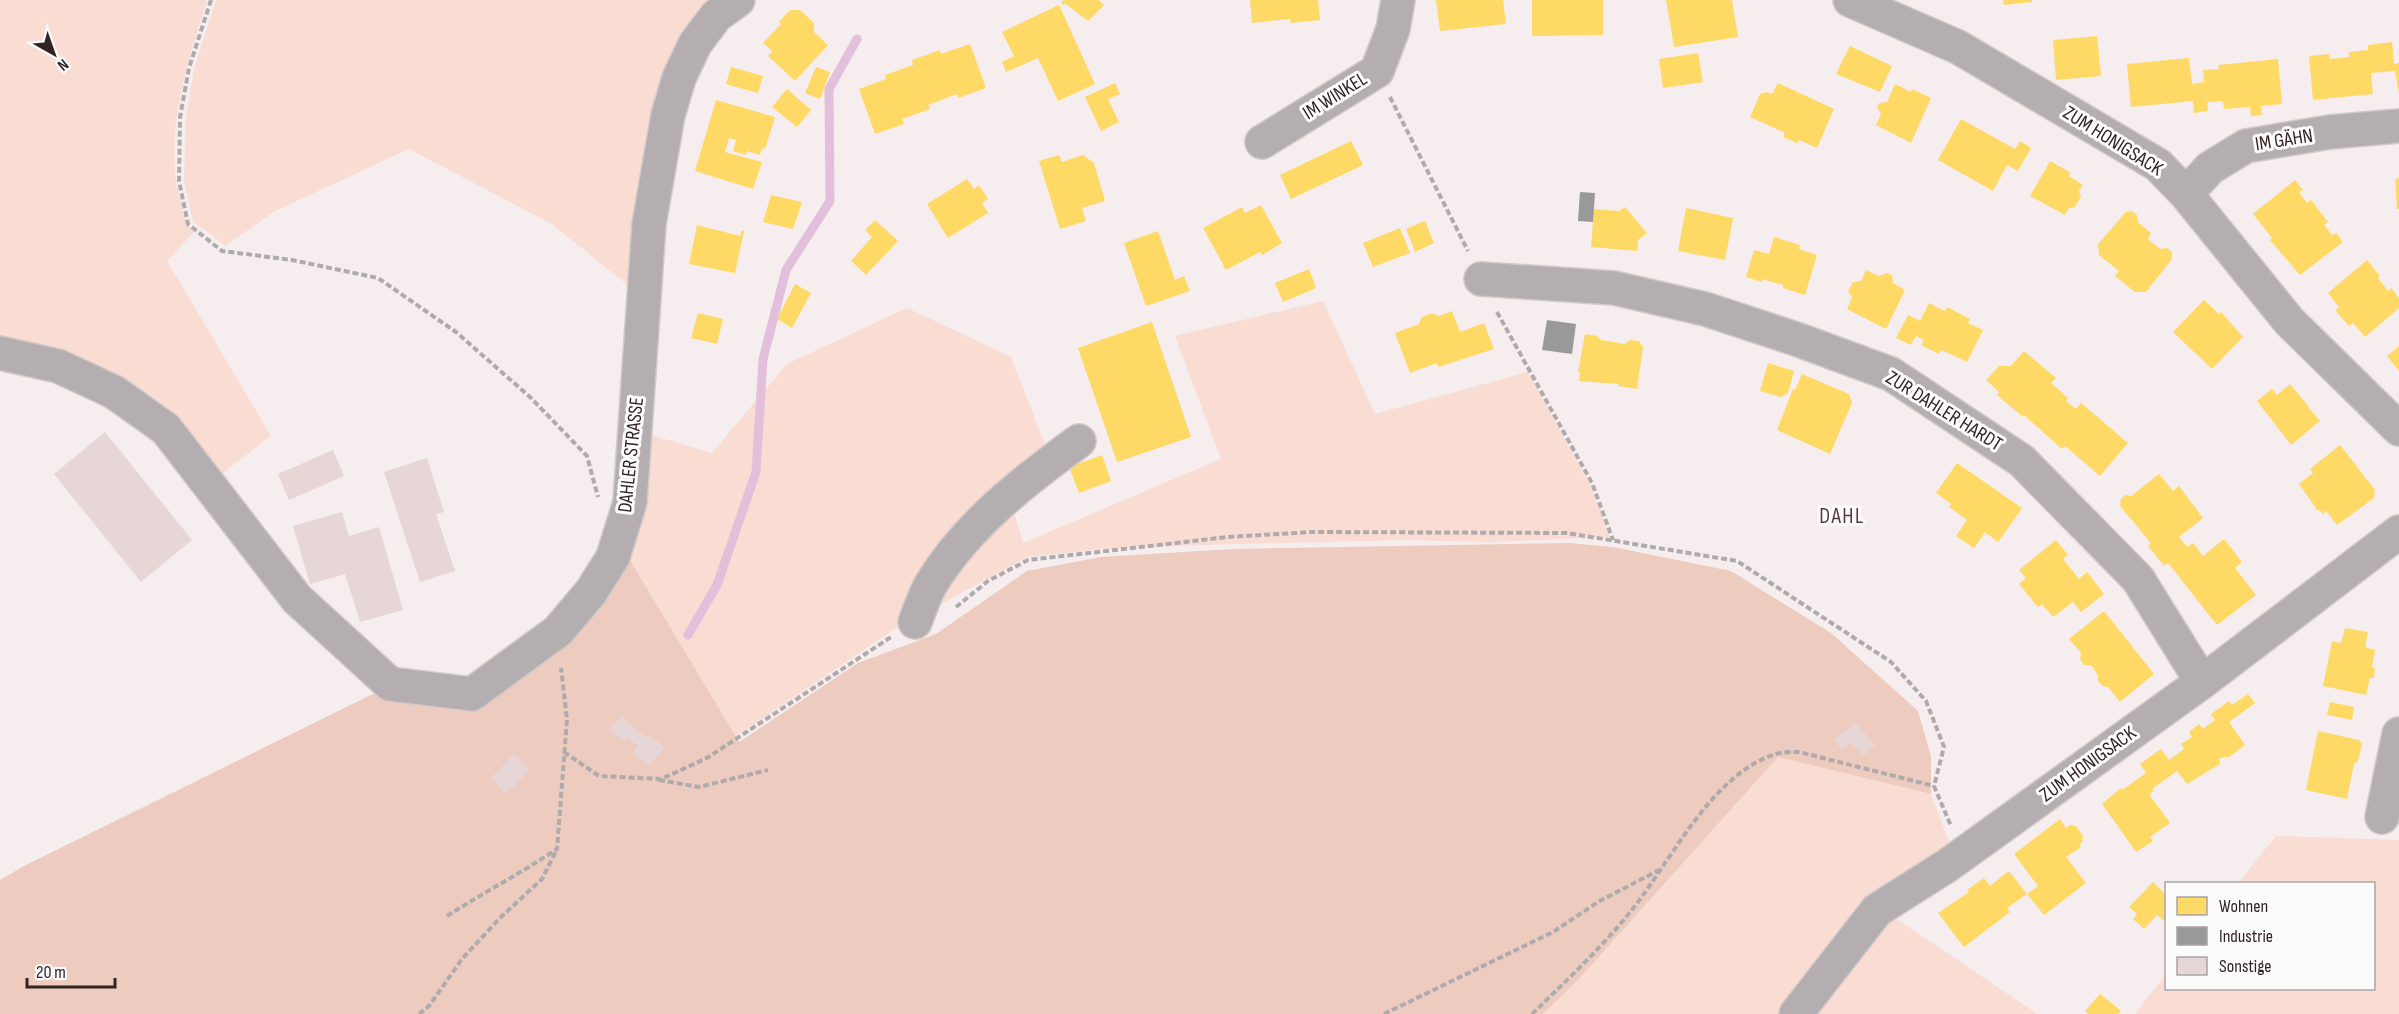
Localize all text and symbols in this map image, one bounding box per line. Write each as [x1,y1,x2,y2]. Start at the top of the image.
north arrow [24,24,84,84]
text: N [53,54,72,74]
street label: IM WINKEL [1299,67,1372,125]
street label: ZUM HONIGSACK [2059,101,2167,181]
street label: IM GÄHN [2253,124,2315,156]
street label: ZUR DAHLER HARDT [1881,366,2007,456]
street label: DAHLER STRASSE [613,396,649,514]
district label: DAHL [1819,503,1865,530]
street label: ZUM HONIGSACK [2035,721,2141,807]
legend [2165,882,2375,990]
text: Wohnen [2219,896,2268,917]
text: Industrie [2219,926,2273,947]
scale bar [27,951,116,989]
text: Sonstige [2219,956,2272,977]
text: 20 m [36,962,66,983]

